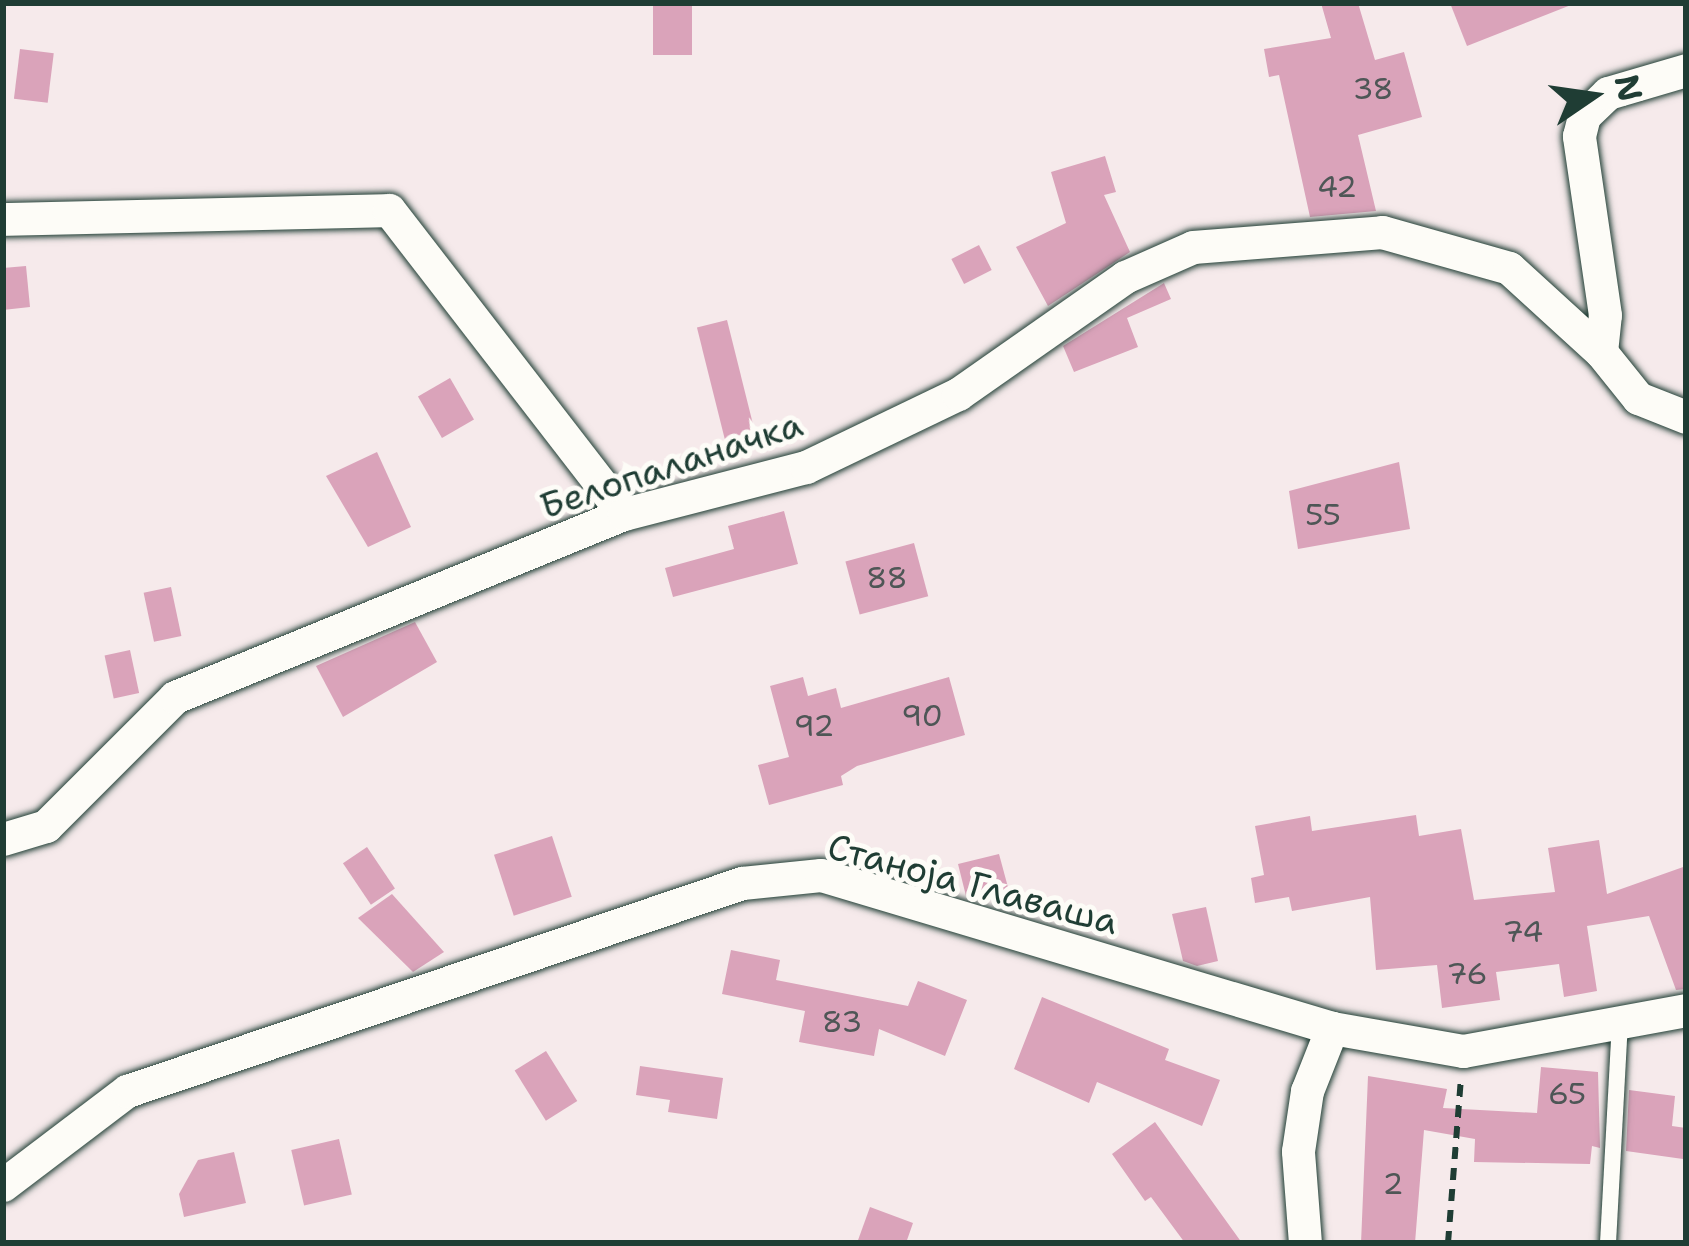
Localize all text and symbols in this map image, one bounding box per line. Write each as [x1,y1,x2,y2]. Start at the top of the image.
north arrow [1533,36,1653,156]
text: N [1604,70,1653,106]
house number: 38 [1352,71,1394,107]
house number: 42 [1317,169,1357,205]
street label: Белопаланачка [534,402,808,528]
house number: 55 [1305,497,1341,533]
house number: 88 [866,560,908,596]
house number: 90 [901,698,943,734]
house number: 92 [794,708,834,744]
street label: Станоја Главаша [823,824,1123,944]
house number: 74 [1503,914,1543,950]
house number: 76 [1447,956,1487,992]
house number: 83 [822,1004,862,1040]
house number: 65 [1548,1076,1586,1112]
house number: 2 [1383,1166,1403,1202]

